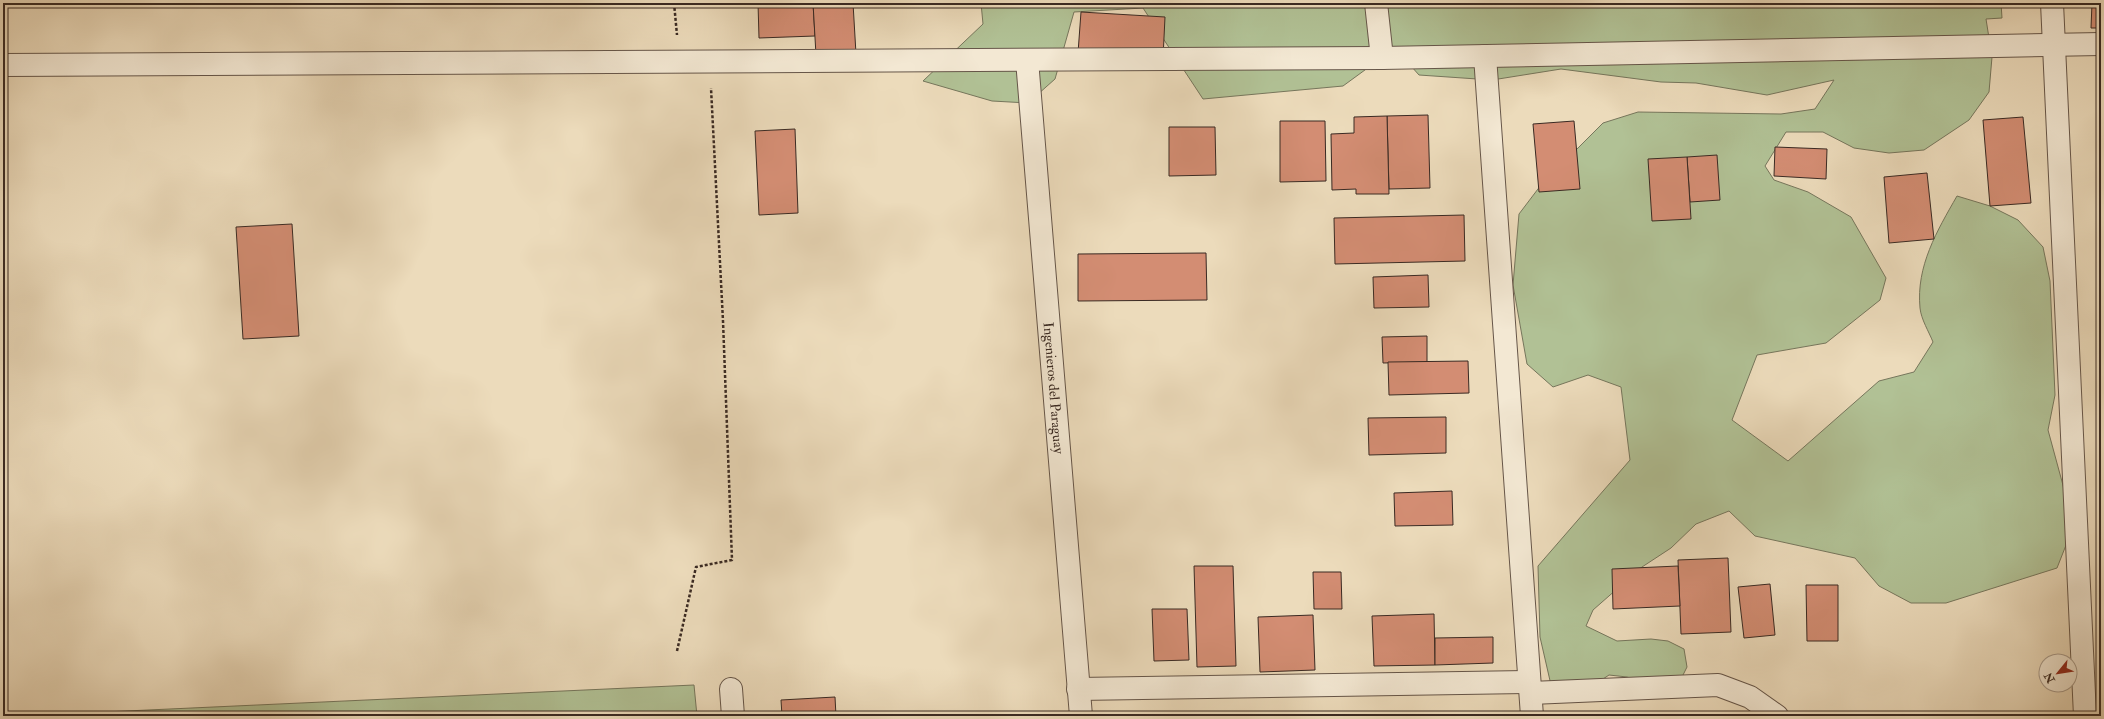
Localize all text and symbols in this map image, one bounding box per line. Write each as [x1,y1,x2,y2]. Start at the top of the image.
street label: Ingenieros del Paraguay [1040,321,1067,455]
north arrow [2038,653,2078,693]
text: N [2041,669,2058,686]

